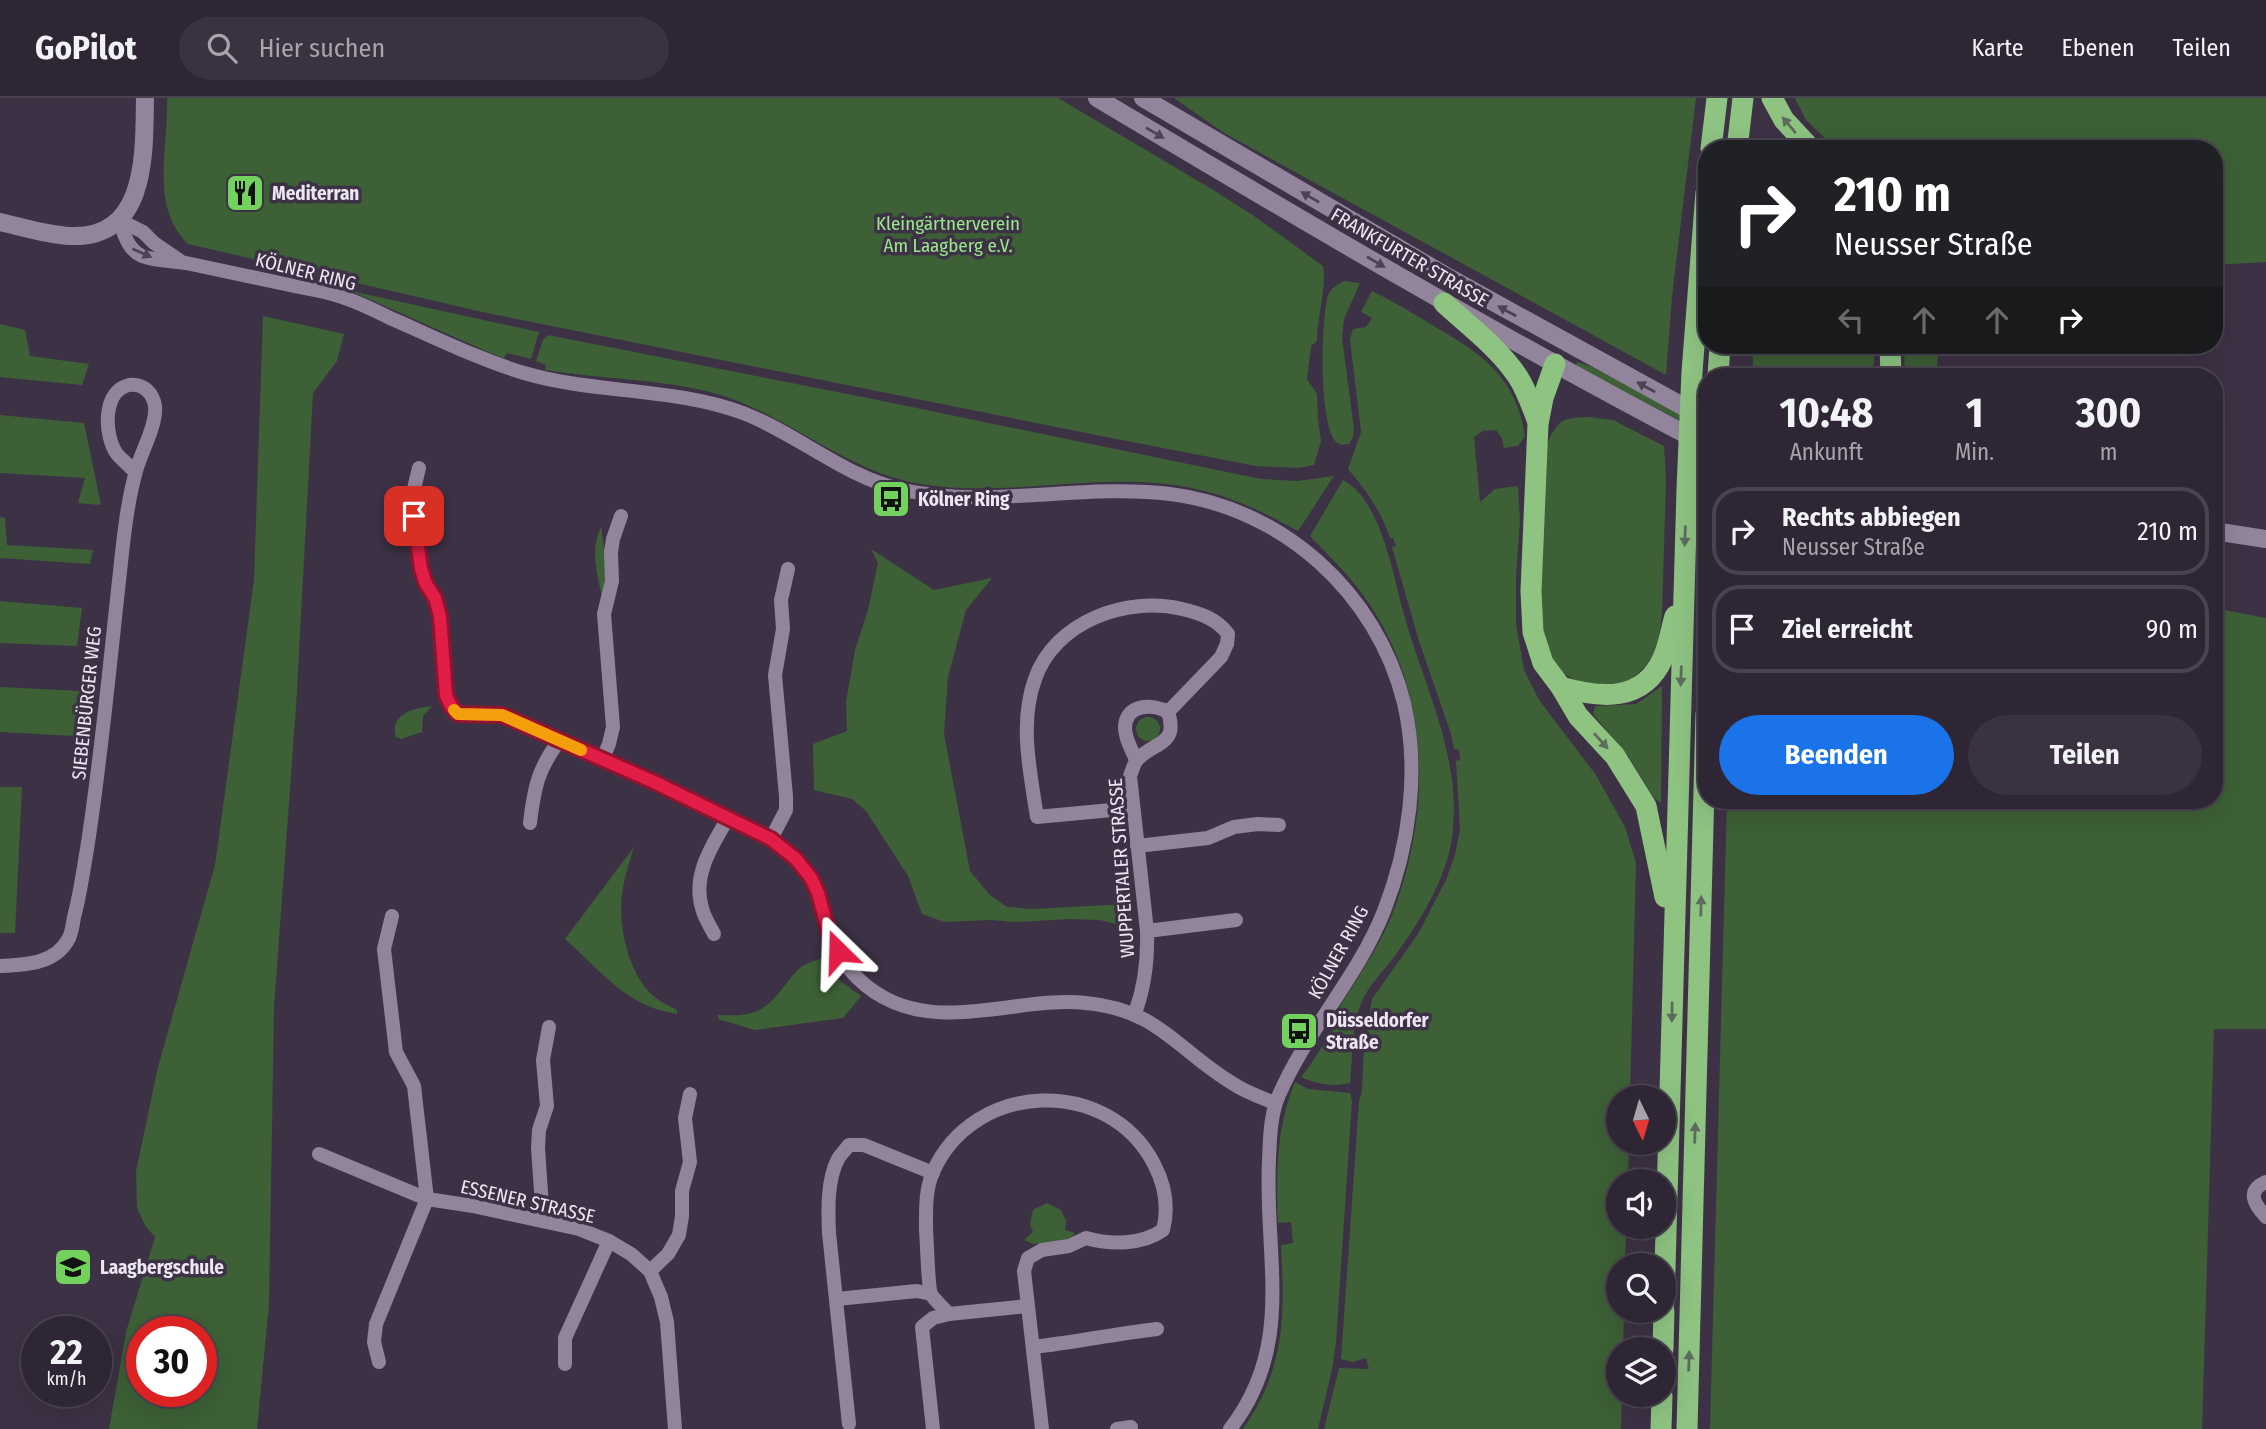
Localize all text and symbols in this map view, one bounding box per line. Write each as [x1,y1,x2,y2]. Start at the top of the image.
search box [179,17,669,80]
text: GoPilot [35,28,137,68]
icon: search [203,29,241,67]
text: Hier suchen [259,33,385,64]
text: Karte [1972,34,2024,62]
text: Ebenen [2062,34,2135,62]
text: Teilen [2173,34,2231,62]
one-way arrow [1781,116,1797,134]
one-way arrow [1146,127,1165,139]
text: 210 m [1834,165,1951,224]
icon: right [1719,168,1810,259]
restaurant icon: Mediterran [224,172,266,214]
place label: Mediterran [272,182,359,205]
one-way arrow [1301,191,1320,203]
street label: FRANKFURTER STRASSE [1327,203,1493,312]
park label: Kleingärtnerverein Am Laagberg e.V. [876,212,1020,257]
text: Neusser Straße [1834,225,2033,263]
one-way arrow [132,247,152,259]
street label: KÖLNER RING [253,248,359,295]
one-way arrow [1366,256,1385,269]
icon: left [1832,301,1870,339]
icon: ahead [1905,301,1943,339]
icon: ahead [1978,301,2016,339]
icon: right [2051,301,2089,339]
one-way arrow [1498,305,1517,317]
one-way arrow [1636,381,1656,393]
text: 10:48 [1780,388,1873,438]
text: 1 [1966,388,1983,438]
text: 300 [2076,388,2141,438]
text: Ankunft [1790,438,1863,466]
text: Min. [1955,438,1994,466]
text: m [2100,438,2117,466]
bus stop icon: Kölner Ring [870,478,912,520]
pin [384,486,444,546]
place label: Kölner Ring [918,488,1010,511]
icon: arrive [395,497,433,535]
text: Rechts abbiegen [1782,502,1961,533]
icon: right [1723,512,1761,550]
text: 210 m [2137,516,2198,547]
one-way arrow [1680,525,1691,547]
text: Neusser Straße [1782,533,1925,561]
icon: arrive [1723,610,1761,648]
text: Ziel erreicht [1782,614,1913,645]
text: 90 m [2146,614,2198,645]
street label: SIEBENBÜRGER WEG [67,625,106,781]
one-way arrow [1675,665,1687,687]
button: Beenden [1719,715,1954,795]
button: Teilen [1968,715,2202,795]
one-way arrow [1593,732,1609,749]
street label: WUPPERTALER STRASSE [1104,777,1139,958]
one-way arrow [1696,895,1707,917]
street label: KÖLNER RING [1303,902,1374,1003]
position arrow [801,914,875,988]
one-way arrow [1666,1001,1677,1023]
place label: Düsseldorfer Straße [1326,1009,1430,1054]
bus stop icon: Düsseldorfer Straße [1278,1010,1320,1052]
north arrow [1606,1085,1676,1155]
map controls [1606,1085,1676,1407]
one-way arrow [1689,1122,1701,1144]
button: sound [1606,1169,1676,1239]
street label: ESSENER STRASSE [458,1175,597,1228]
school or university icon: Laagbergschule [52,1246,94,1288]
button: search [1606,1253,1676,1323]
place label: Laagbergschule [100,1256,224,1279]
speed limit sign: 30 [126,1316,217,1407]
text: 22 [50,1331,83,1373]
button: layers [1606,1337,1676,1407]
one-way arrow [1683,1350,1694,1372]
text: km/h [46,1368,87,1390]

